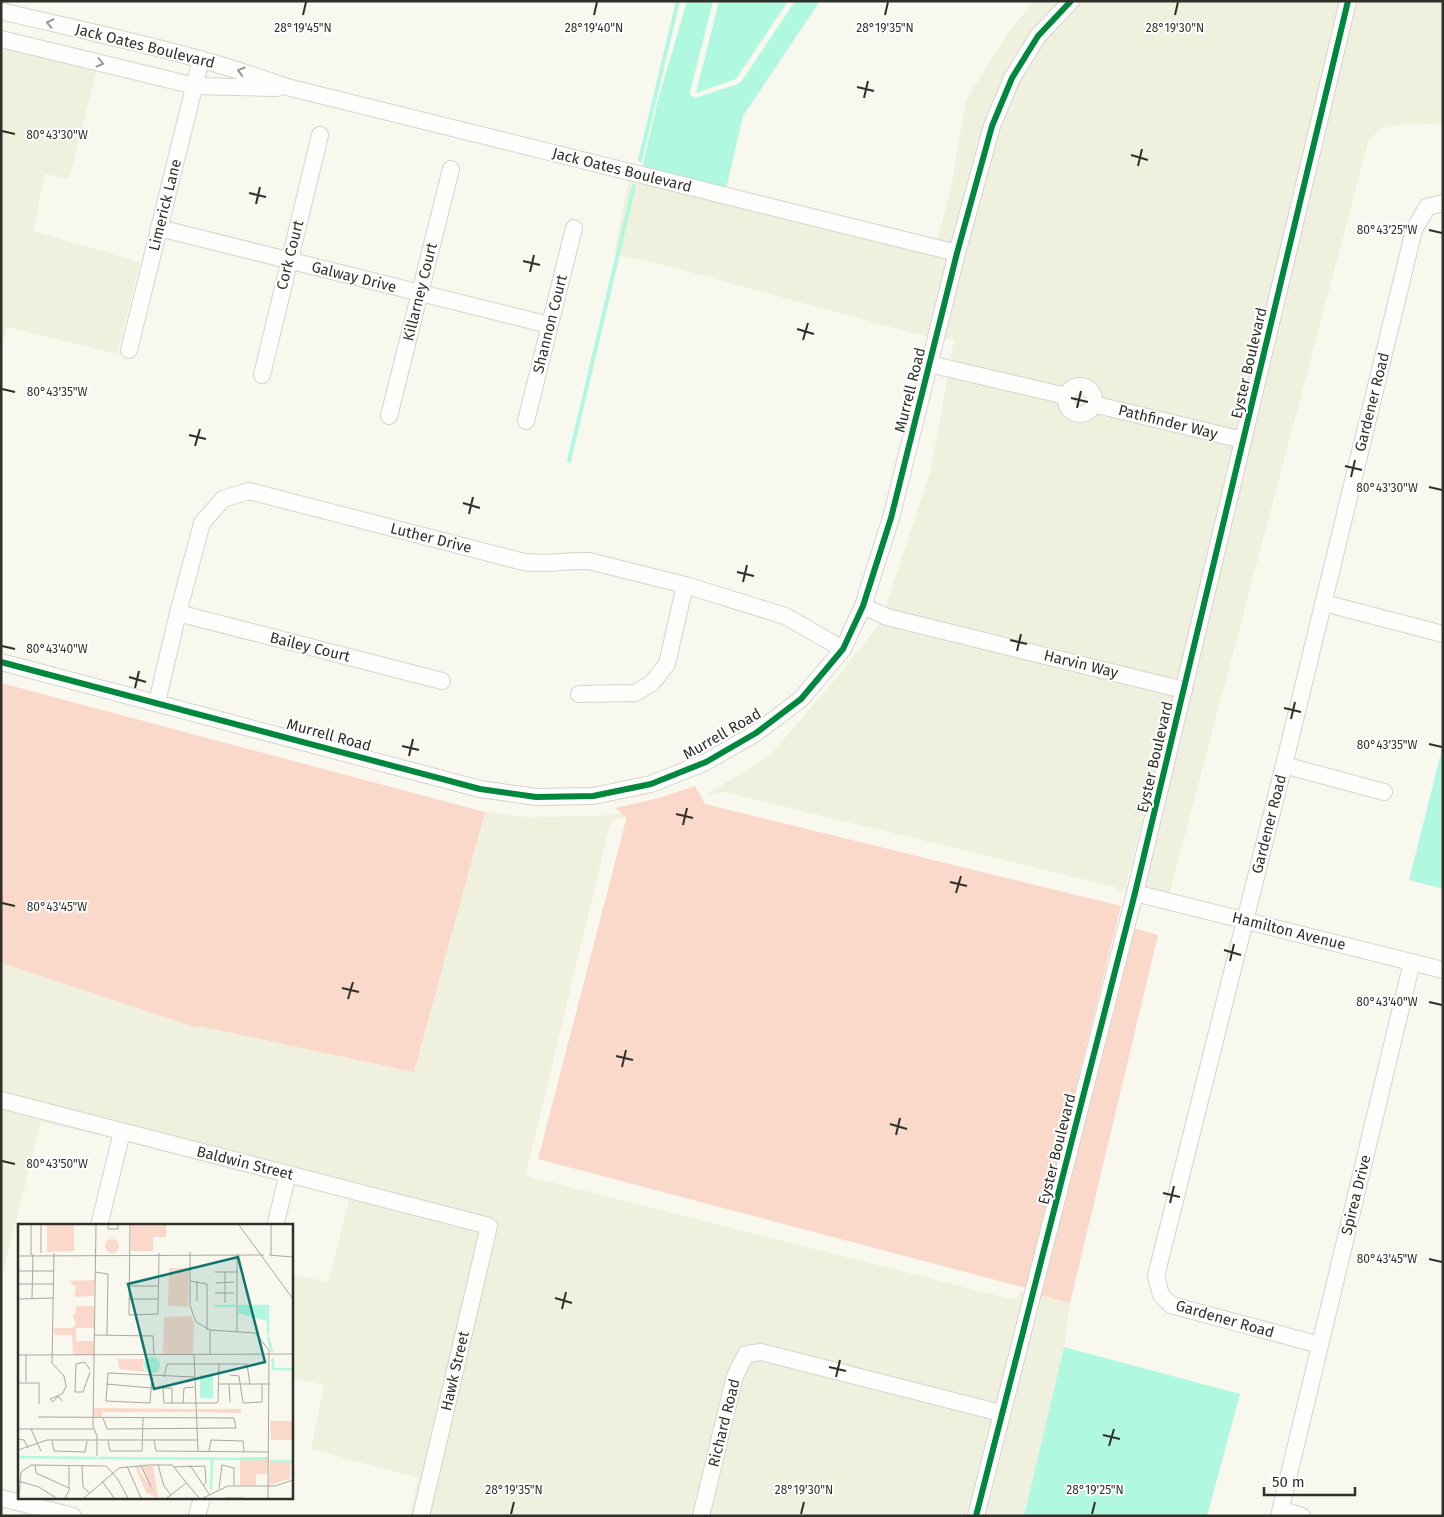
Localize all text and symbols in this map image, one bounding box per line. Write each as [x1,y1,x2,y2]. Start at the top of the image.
one-way arrow [45,18,54,29]
street label: Jack Oates Boulevard [73,20,217,72]
text: 28°19'45"N [274,21,332,35]
text: 28°19'40"N [565,21,623,35]
text: 28°19'35"N [856,21,914,35]
text: 28°19'30"N [1146,21,1204,35]
one-way arrow [95,57,104,68]
one-way arrow [237,67,246,77]
text: 80°43'30"W [26,128,88,142]
street label: Jack Oates Boulevard [550,144,694,196]
street label: Limerick Lane [145,157,185,253]
street label: Cork Court [273,218,307,292]
text: 80°43'25"W [1357,223,1417,237]
street label: Killarney Court [399,240,441,343]
street label: Galway Drive [310,258,398,296]
street label: Shannon Court [529,272,571,375]
street label: Eyster Boulevard [1227,306,1271,420]
street label: Murrell Road [891,346,929,434]
street label: Gardener Road [1351,351,1393,453]
text: 80°43'35"W [27,385,87,399]
street label: Pathfinder Way [1116,401,1220,443]
text: 80°43'30"W [1356,481,1418,495]
street label: Luther Drive [388,519,474,557]
street label: Bailey Court [268,628,353,666]
text: 80°43'40"W [26,642,88,656]
street label: Harvin Way [1042,646,1121,682]
street label: Eyster Boulevard [1133,700,1177,814]
street label: Murrell Road [680,704,764,764]
street label: Murrell Road [285,715,373,755]
text: 80°43'35"W [1357,738,1417,752]
street label: Gardener Road [1248,773,1290,875]
text: 80°43'45"W [27,900,87,914]
street label: Hamilton Avenue [1230,908,1348,954]
text: 80°43'40"W [1356,995,1418,1009]
street label: Eyster Boulevard [1035,1092,1079,1206]
street label: Baldwin Street [195,1142,296,1184]
street label: Spirea Drive [1337,1153,1375,1237]
text: 80°43'50"W [26,1157,88,1171]
inset map [18,1224,292,1500]
text: 80°43'45"W [1357,1252,1417,1266]
street label: Gardener Road [1174,1296,1276,1342]
street label: Hawk Street [437,1329,473,1413]
street label: Richard Road [704,1377,744,1469]
scale bar [1264,1464,1355,1496]
text: 50 m [1272,1473,1305,1491]
text: 28°19'35"N [485,1483,543,1497]
text: 28°19'30"N [775,1483,833,1497]
text: 28°19'25"N [1066,1483,1124,1497]

